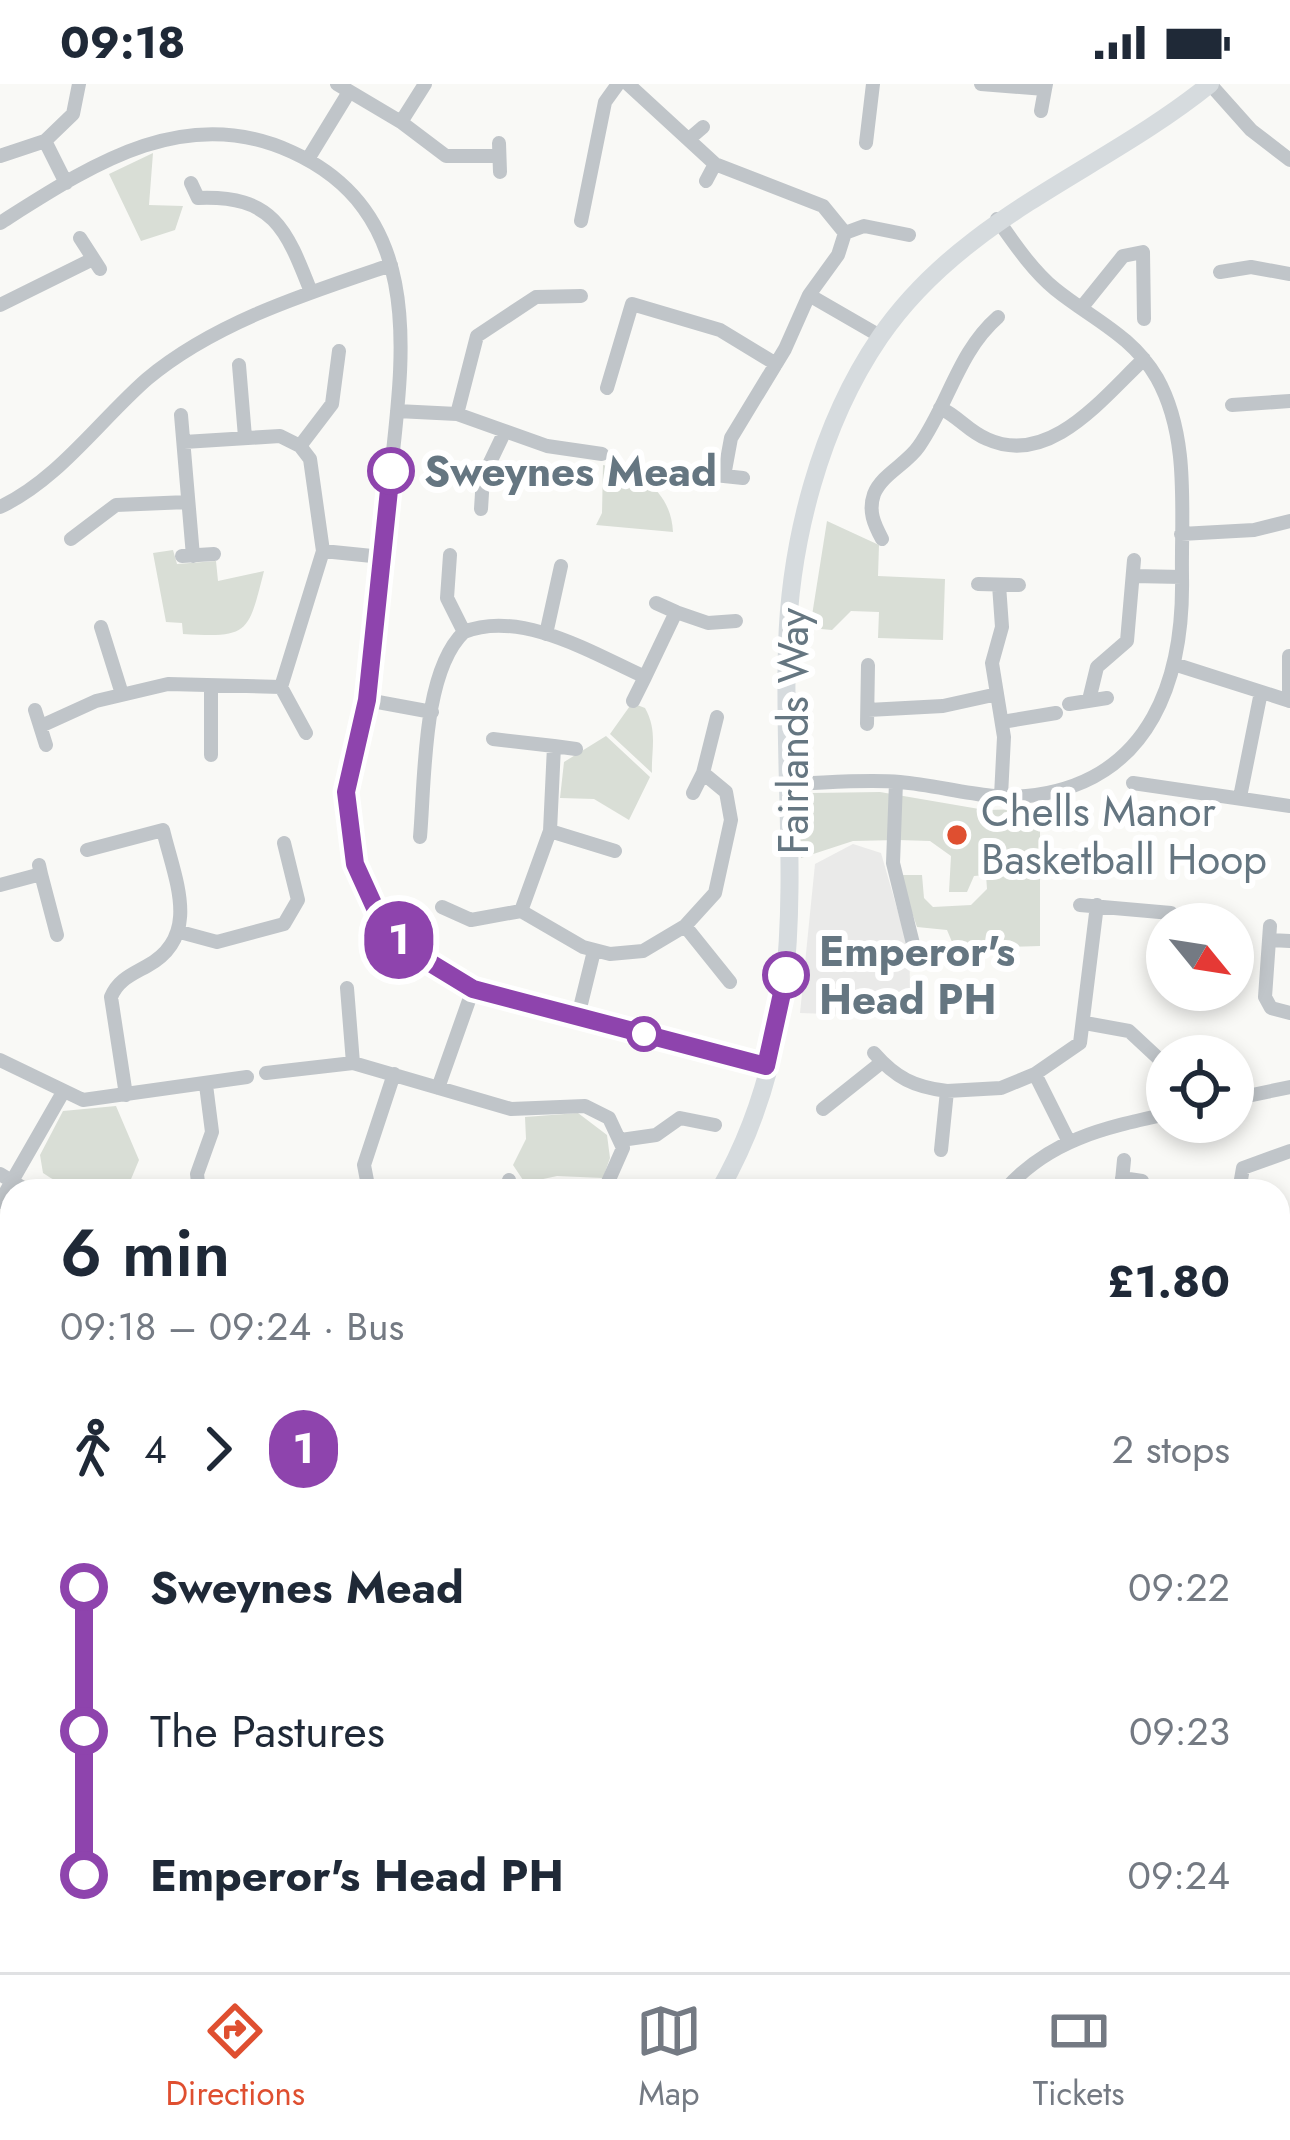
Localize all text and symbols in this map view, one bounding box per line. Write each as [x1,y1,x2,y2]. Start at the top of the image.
text: 09:18 [60,10,186,75]
place label: Sweynes Mead [424,441,717,502]
marker: Sweynes Mead [369,449,413,493]
street label: Fairlands Way [763,607,824,854]
place label: Chells Manor Basketball Hoop [981,781,1267,890]
marker: Chells Manor Basketball Hoop [944,822,970,848]
line badge: 1 [360,901,438,979]
north arrow [1146,903,1254,1011]
map controls [1146,903,1254,1143]
text: 1 [388,909,410,970]
place label: Emperor's Head PH [819,921,1015,1030]
marker: Emperor's Head PH [764,953,808,997]
unlabelled marker [628,1018,660,1050]
button: locate [1146,1035,1254,1143]
text: 6 min [60,1205,230,1301]
text: £1.80 [1107,1249,1230,1314]
text: 09:18 – 09:24 · Bus [60,1298,404,1355]
icon: walk [60,1416,126,1482]
icon: forward [185,1416,251,1482]
text: 1 [293,1418,314,1479]
text: 4 [144,1421,167,1478]
text: 2 stops [1112,1421,1230,1478]
text: Sweynes Mead [150,1555,464,1620]
text: 09:22 [1128,1559,1230,1616]
text: The Pastures [150,1699,385,1764]
text: 09:23 [1129,1703,1230,1760]
text: Emperor's Head PH [150,1843,564,1908]
text: 09:24 [1128,1847,1230,1904]
tab: Directions [165,1998,305,2117]
tab: Map [636,1998,702,2117]
tab: Tickets [1033,1998,1125,2117]

